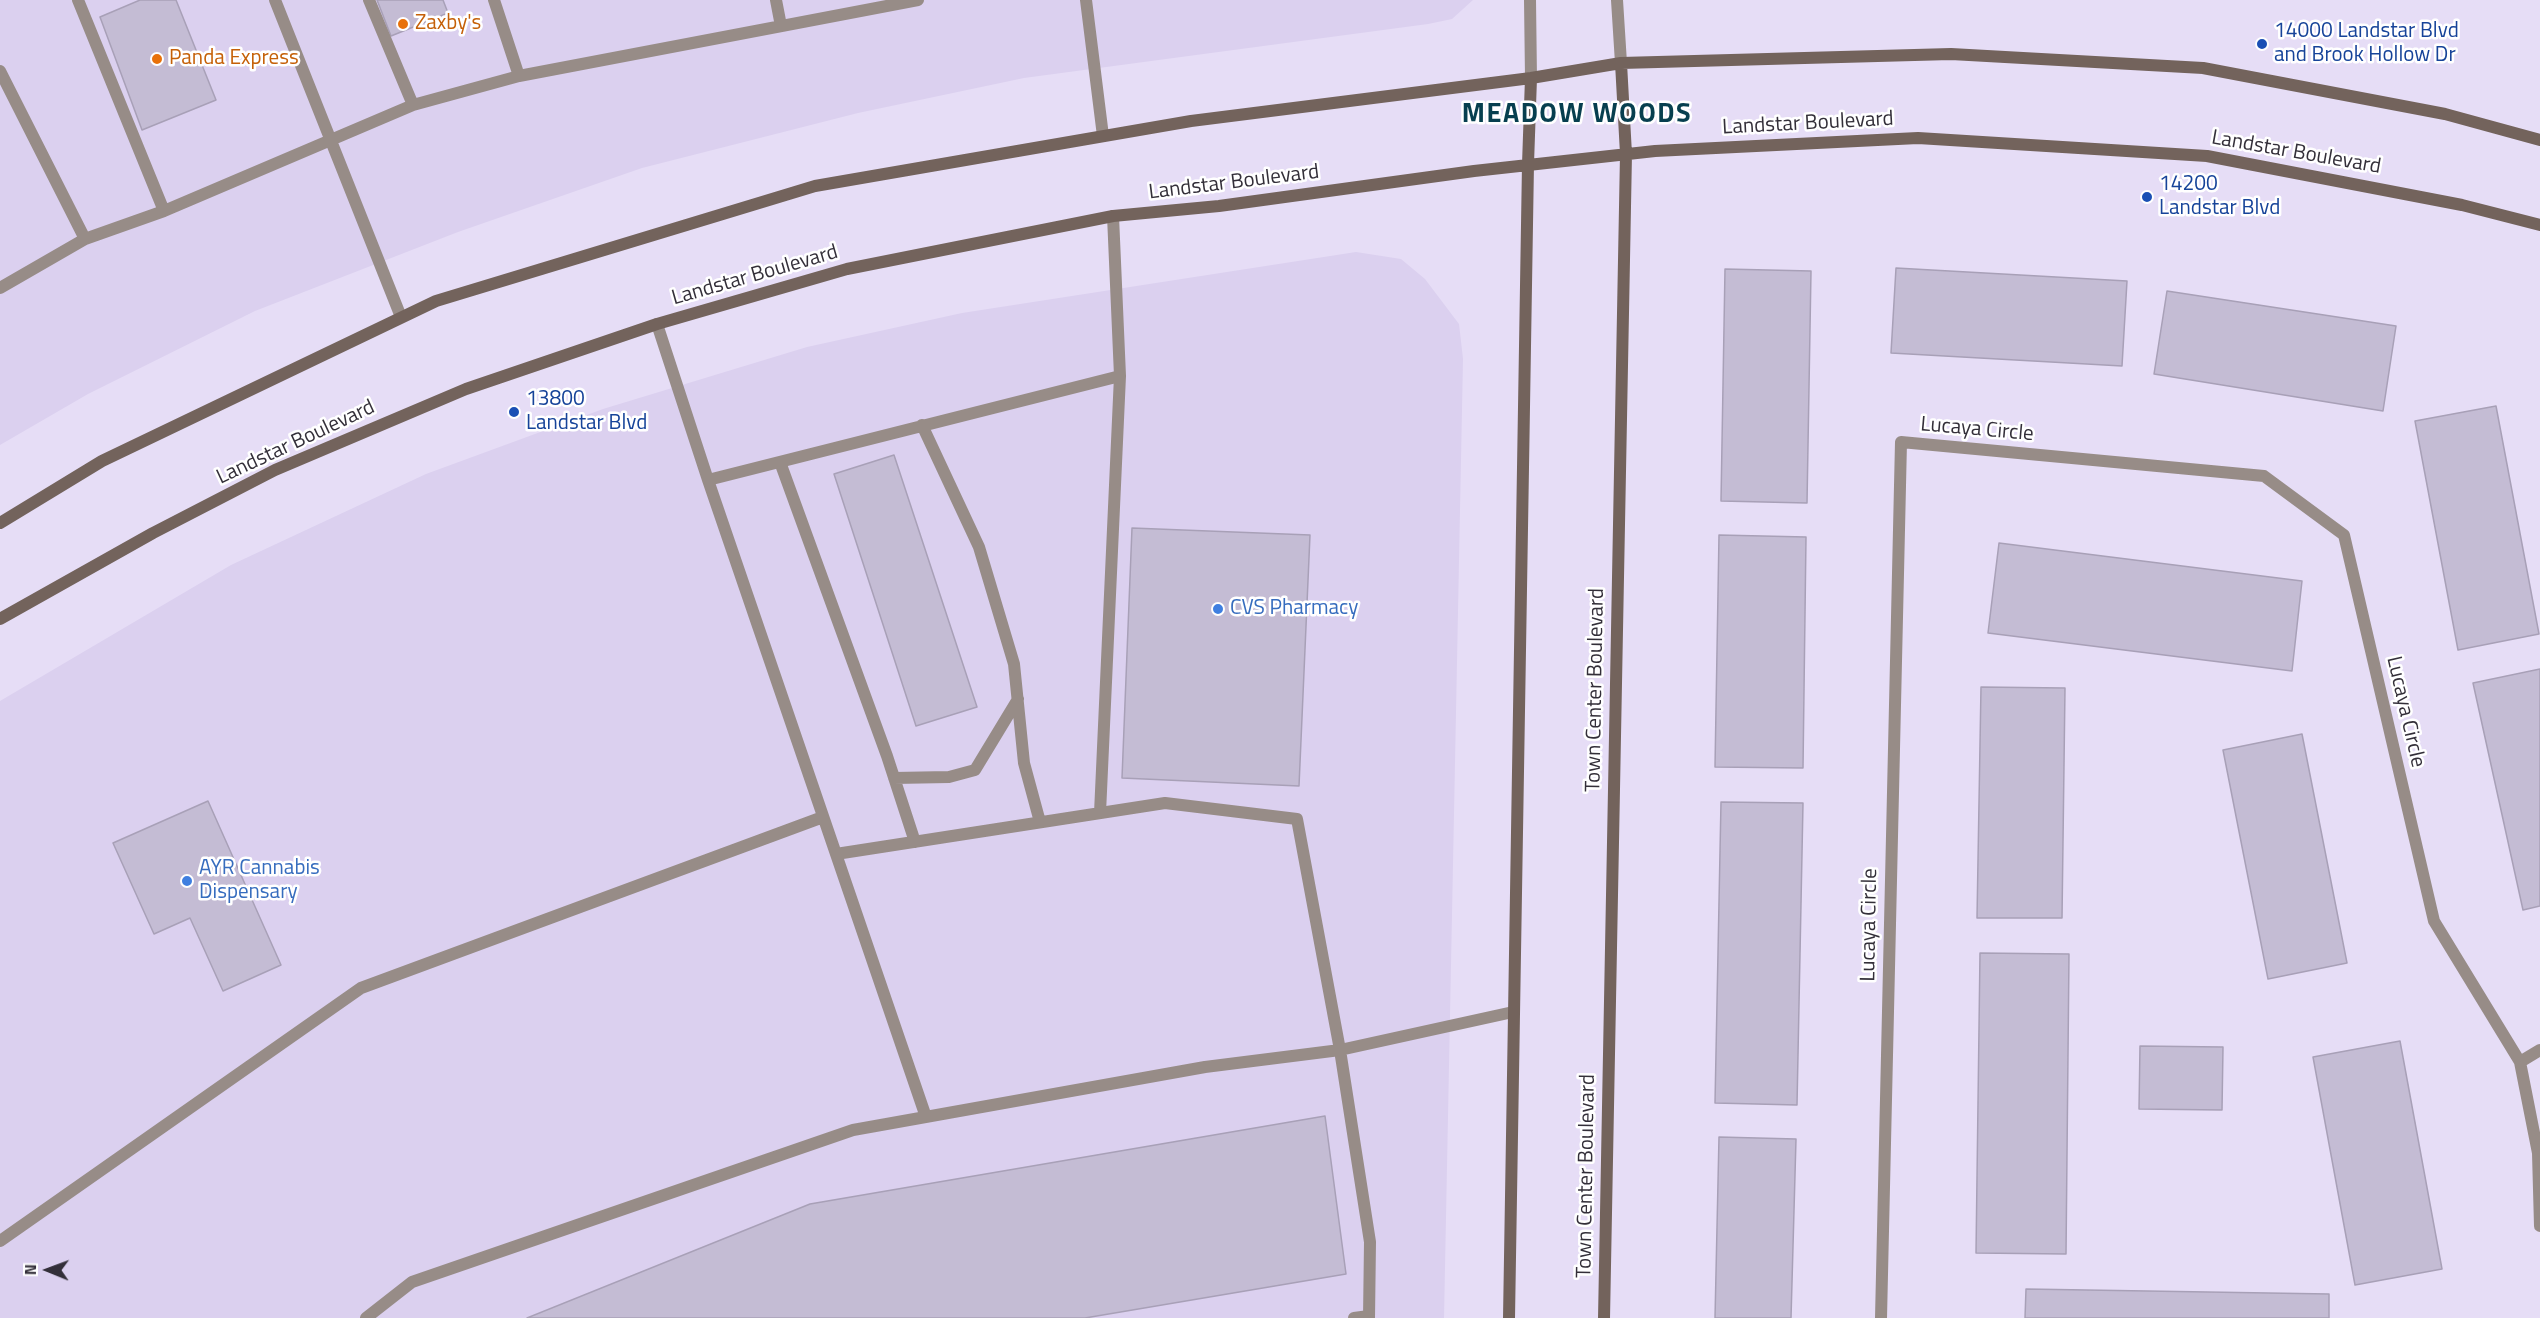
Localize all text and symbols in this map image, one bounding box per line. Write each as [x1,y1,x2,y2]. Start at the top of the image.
place label: Zaxby's [415,11,481,37]
marker: Zaxby's [396,17,410,31]
place label: 14000 Landstar Blvd and Brook Hollow Dr [2274,19,2459,69]
marker: 14000 Landstar Blvd and Brook Hollow Dr [2255,37,2269,51]
place label: Panda Express [169,46,299,72]
marker: Panda Express [150,52,164,66]
district label: MEADOW WOODS [1462,99,1692,131]
street label: Landstar Boulevard [1722,107,1894,141]
street label: Landstar Boulevard [2209,126,2383,180]
street label: Landstar Boulevard [1147,160,1321,206]
place label: 14200 Landstar Blvd [2159,172,2280,222]
marker: 14200 Landstar Blvd [2140,190,2154,204]
street label: Landstar Boulevard [669,240,841,312]
place label: 13800 Landstar Blvd [526,387,647,437]
street label: Landstar Boulevard [213,395,379,491]
marker: 13800 Landstar Blvd [507,405,521,419]
street label: Lucaya Circle [1919,413,2035,447]
street label: Town Center Boulevard [1582,588,1610,792]
place label: CVS Pharmacy [1230,596,1358,622]
marker: CVS Pharmacy [1211,602,1225,616]
street label: Lucaya Circle [2380,654,2430,770]
place label: AYR Cannabis Dispensary [199,856,320,906]
street label: Lucaya Circle [1856,868,1884,982]
marker: AYR Cannabis Dispensary [180,874,194,888]
street label: Town Center Boulevard [1573,1074,1601,1278]
north arrow [18,1240,78,1300]
text: N [18,1264,42,1275]

